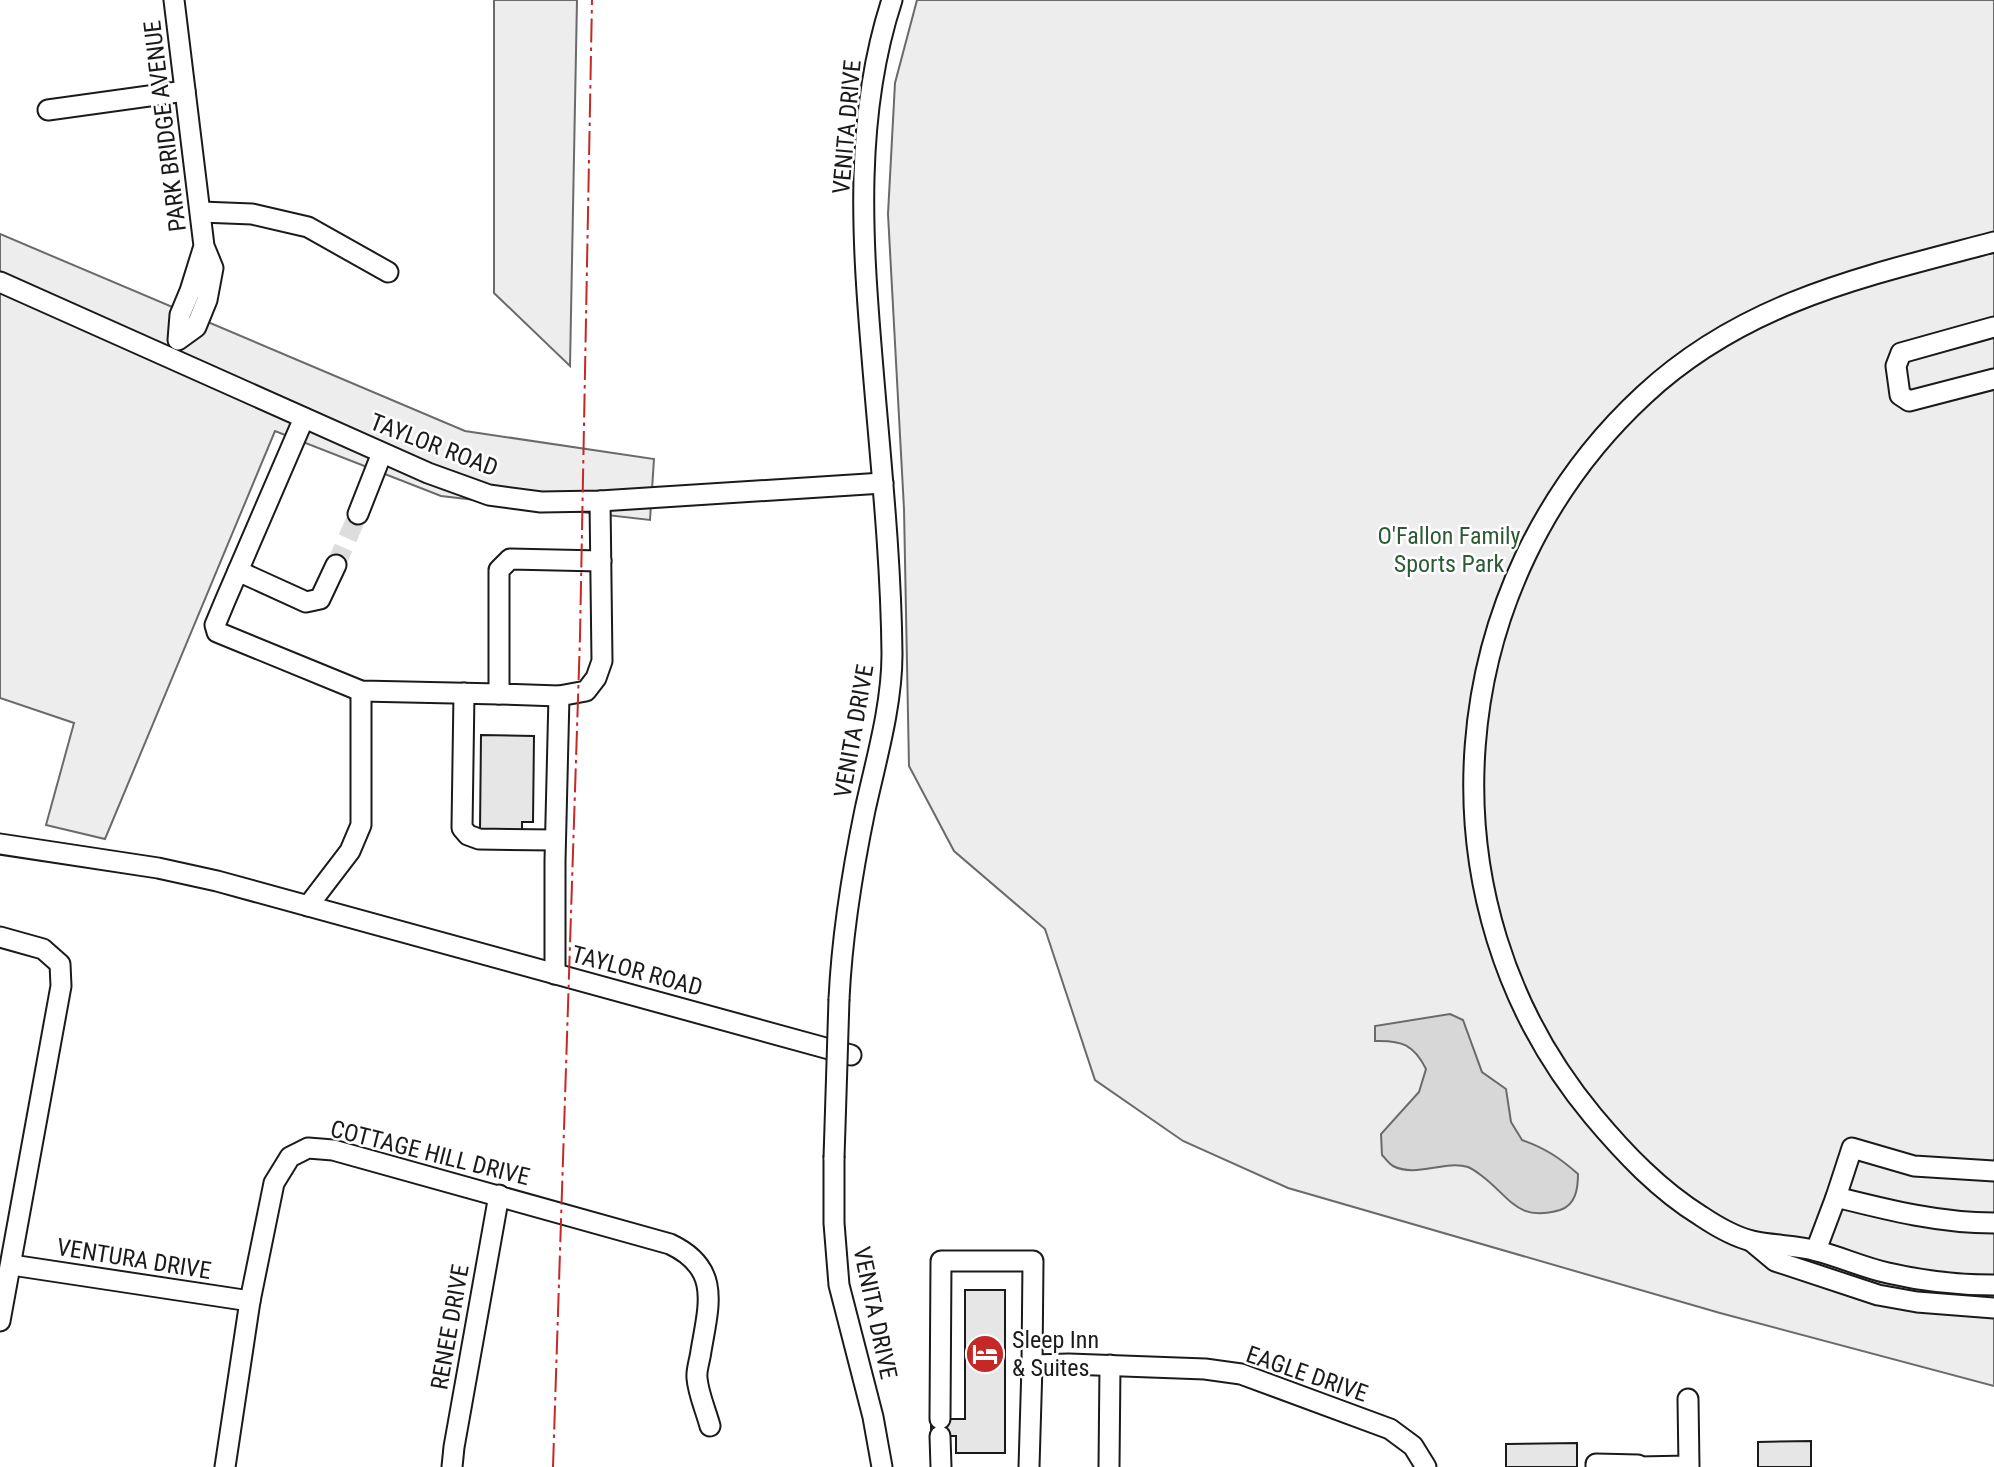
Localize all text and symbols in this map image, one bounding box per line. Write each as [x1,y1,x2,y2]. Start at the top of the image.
street label: PARK BRIDGE AVENUE [138,19,192,233]
street label: VENITA DRIVE [827,59,867,195]
street label: TAYLOR ROAD [366,408,502,482]
park label: O'Fallon Family Sports Park [1377,522,1521,578]
street label: VENITA DRIVE [829,662,879,800]
street label: TAYLOR ROAD [568,940,706,1002]
street label: COTTAGE HILL DRIVE [327,1115,533,1191]
street label: VENTURA DRIVE [55,1233,213,1285]
street label: VENITA DRIVE [847,1244,903,1382]
street label: RENEE DRIVE [425,1262,475,1392]
place label: Sleep Inn & Suites [1012,1326,1099,1382]
hotel icon: Sleep Inn & Suites [964,1333,1006,1375]
street label: EAGLE DRIVE [1243,1340,1371,1408]

